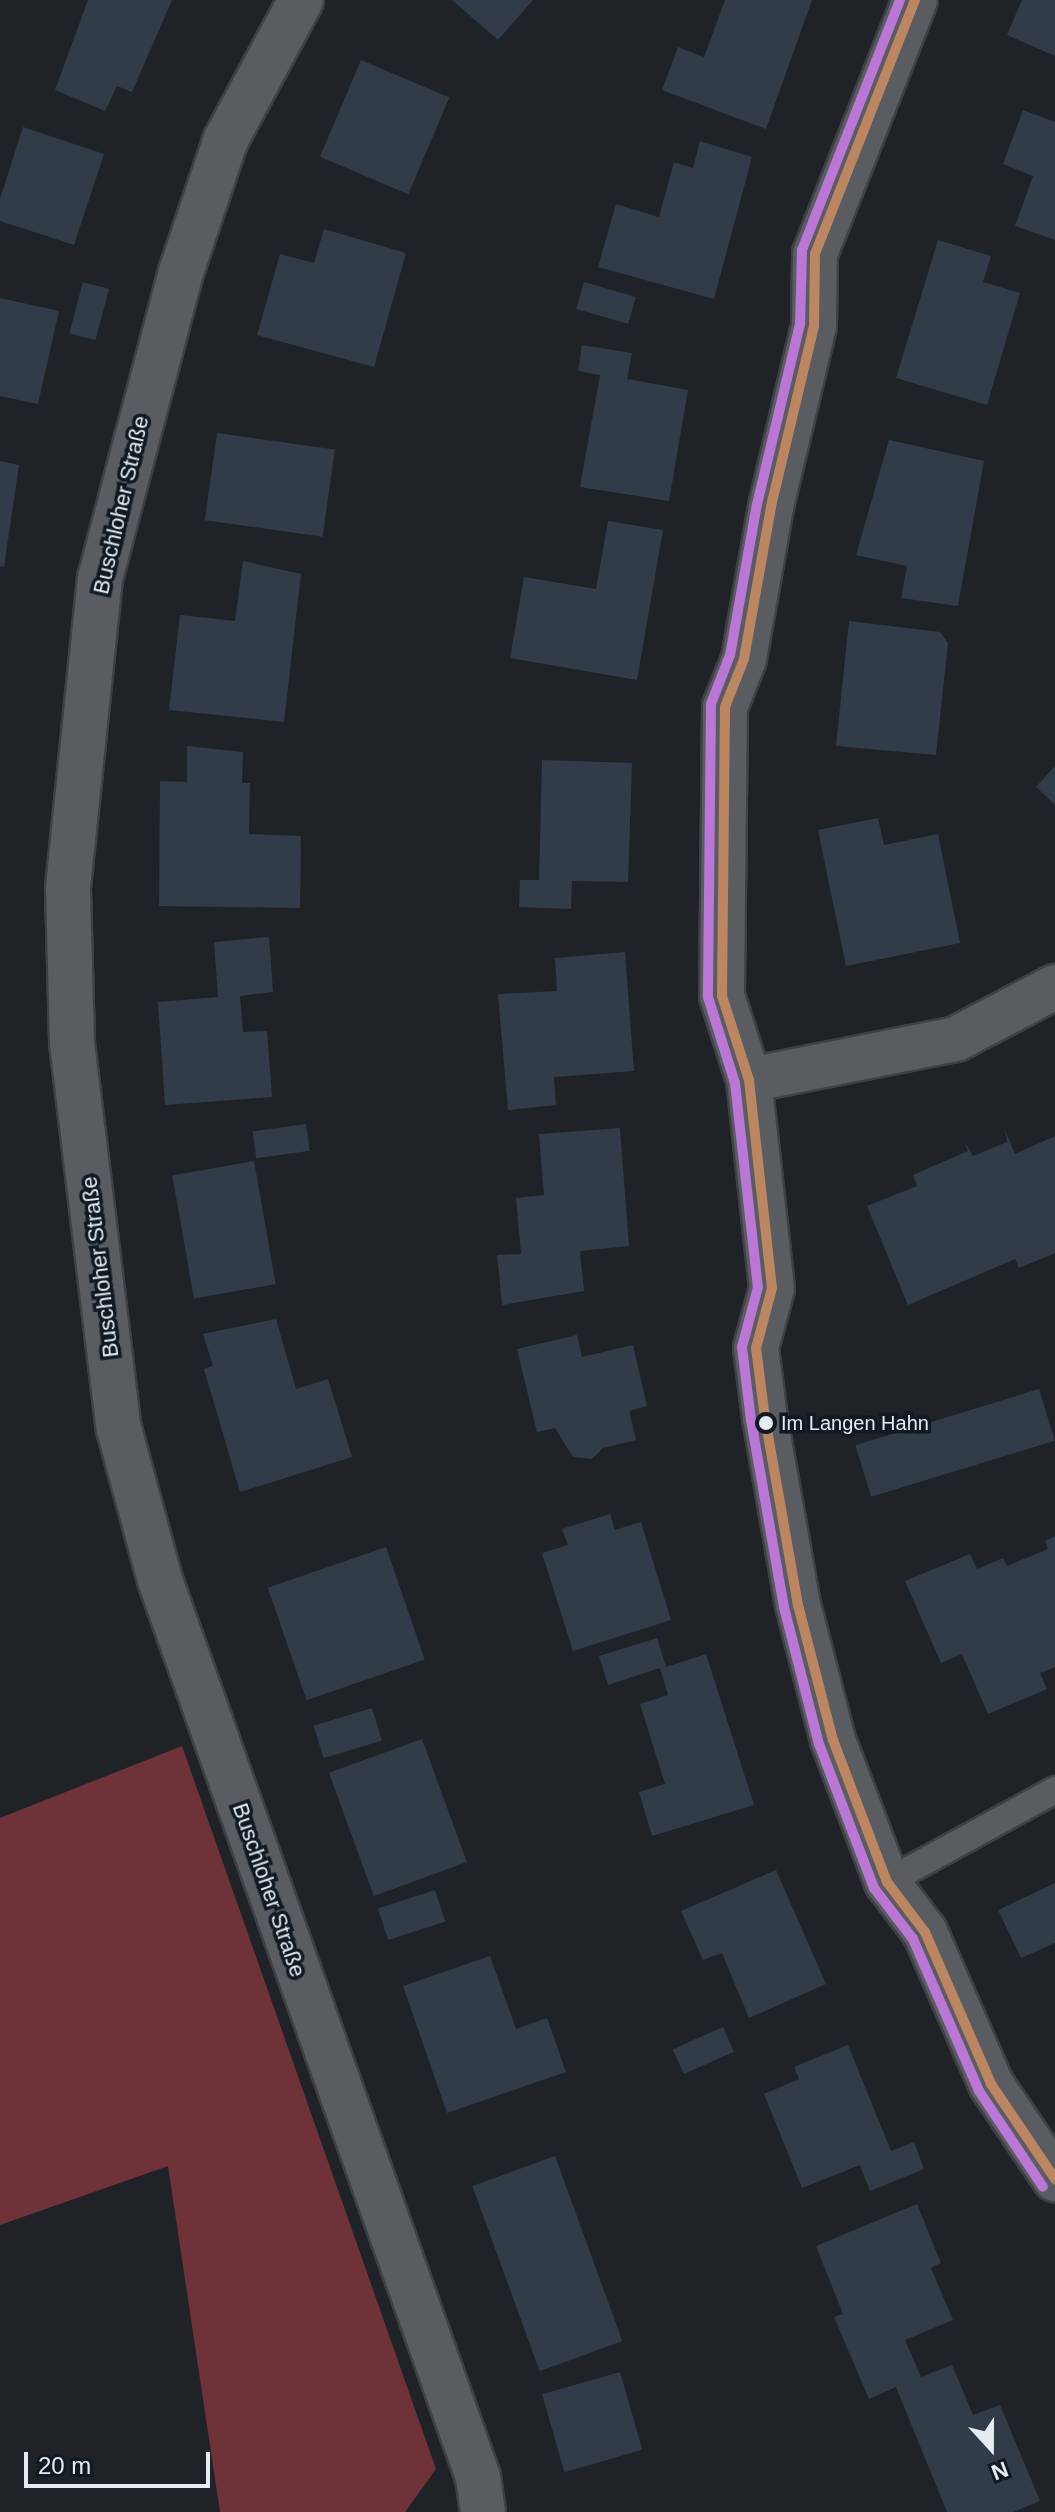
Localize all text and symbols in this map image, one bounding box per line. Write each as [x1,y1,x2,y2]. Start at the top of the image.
street label: Buschloher Straße [88,413,154,597]
street label: Buschloher Straße [76,1175,124,1359]
place label: Im Langen Hahn [781,1411,929,1435]
marker: Im Langen Hahn [758,1415,774,1431]
street label: Buschloher Straße [227,1800,311,1980]
north arrow [951,2408,1031,2488]
scale bar [28,2436,214,2486]
text: 20 m [38,2452,91,2479]
text: N [988,2456,1012,2485]

